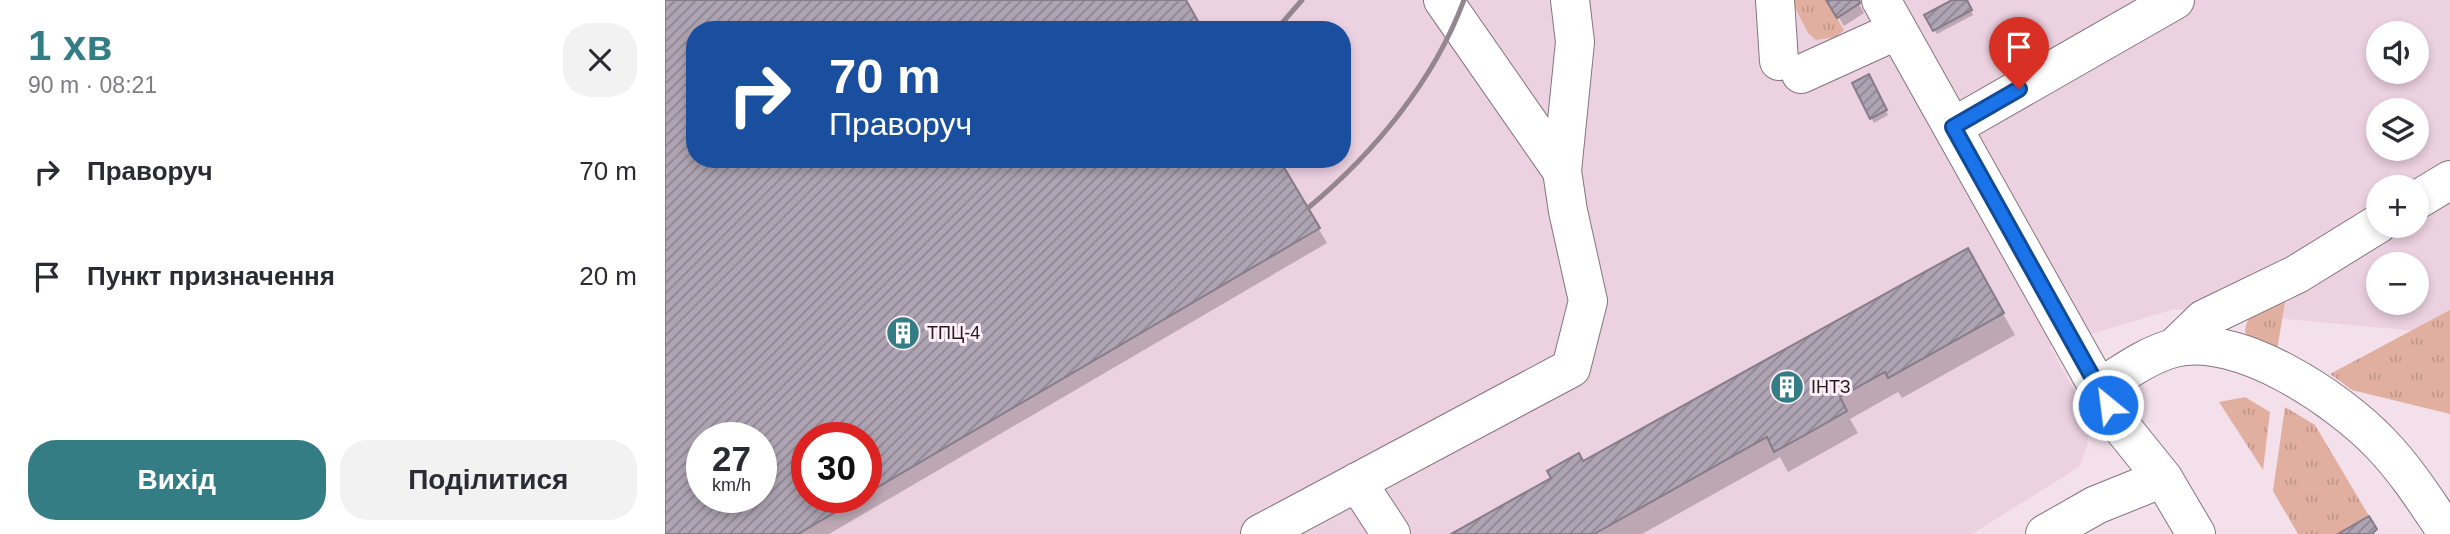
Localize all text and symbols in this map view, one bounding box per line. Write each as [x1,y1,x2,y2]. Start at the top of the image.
pin [1989,17,2049,89]
map controls [2366,21,2429,315]
button: sound [2366,21,2429,84]
text: 1 хв [28,22,112,69]
button: close [563,23,637,97]
icon: arrive [2000,28,2038,66]
icon: right [714,49,805,140]
text: 70 m [829,49,941,103]
text: 90 m · 08:21 [28,72,157,98]
button: layers [2366,98,2429,161]
text: Праворуч [829,106,972,142]
icon: right [28,153,66,191]
text: Праворуч [87,156,213,186]
text: 70 m [579,156,637,186]
button: + [2366,175,2429,238]
button: − [2366,252,2429,315]
icon: arrive [28,258,66,296]
text: Пункт призначення [87,261,335,291]
text: 20 m [579,261,637,291]
building icon: ТПЦ-4 [884,314,922,352]
place label: ТПЦ-4 [927,323,980,343]
building icon: ІНТЗ [1768,368,1806,406]
position arrow [2071,368,2145,442]
place label: ІНТЗ [1811,377,1851,397]
speed limit sign: 30 [791,422,882,513]
text: 27 [712,439,751,478]
button: Вихід [28,440,326,520]
button: Поділитися [340,440,637,520]
text: km/h [712,475,751,495]

